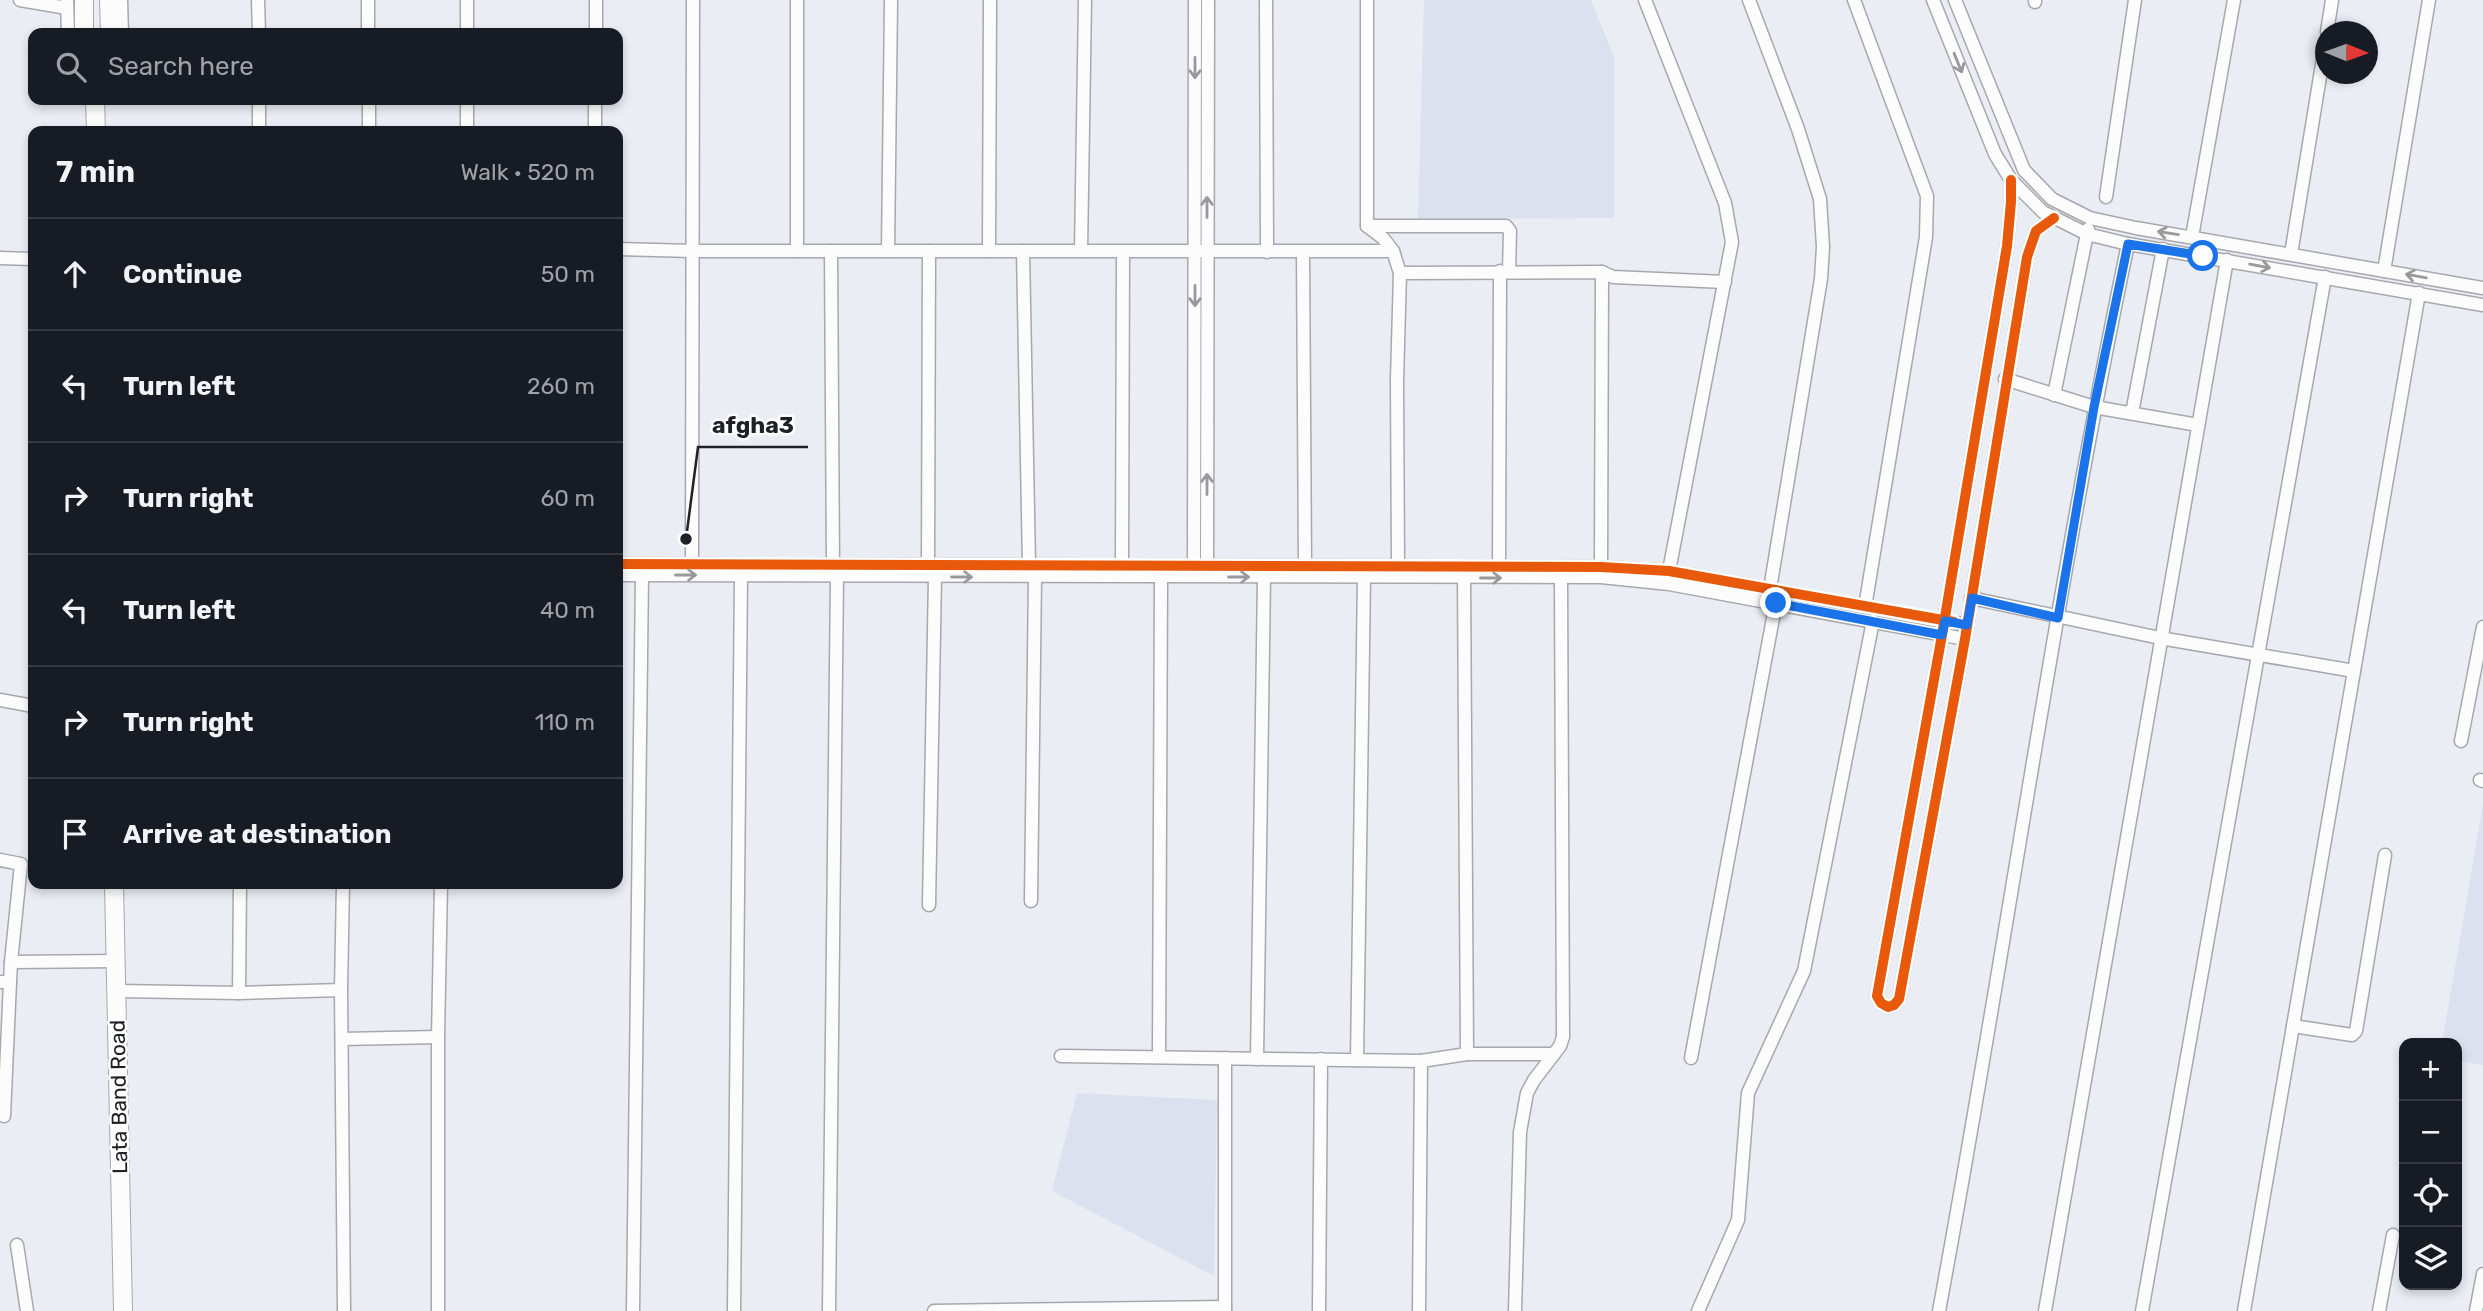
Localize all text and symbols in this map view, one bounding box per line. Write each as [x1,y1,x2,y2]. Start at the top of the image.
north arrow [2315,21,2378,84]
search box [28,28,623,105]
icon: search [52,48,90,86]
text: Search here [108,51,254,82]
one-way arrow [1953,52,1966,74]
one-way arrow [1188,56,1202,79]
text: 7 min [56,154,135,190]
text: Walk · 520 m [460,158,595,186]
one-way arrow [1200,196,1214,219]
one-way arrow [2157,226,2179,239]
route start [2187,240,2218,271]
icon: ahead [56,255,94,293]
text: Continue [123,259,242,290]
one-way arrow [2248,259,2271,273]
text: 50 m [541,260,595,288]
one-way arrow [2405,269,2428,282]
one-way arrow [1188,284,1202,307]
icon: left [56,367,94,405]
text: Turn left [123,371,235,402]
text: 260 m [527,372,595,400]
callout: afgha3 [698,403,808,447]
text: afgha3 [712,411,794,439]
one-way arrow [1200,472,1214,495]
icon: right [56,479,94,517]
text: Turn right [123,483,253,514]
text: 60 m [540,484,595,512]
one-way arrow [674,568,697,582]
one-way arrow [951,570,974,583]
one-way arrow [1227,570,1250,583]
one-way arrow [1479,571,1502,585]
route end [1760,587,1791,618]
icon: left [56,591,94,629]
text: Turn left [123,595,235,626]
text: 40 m [540,596,595,624]
icon: right [56,703,94,741]
text: Turn right [123,707,253,738]
text: 110 m [535,708,595,736]
icon: arrive [56,815,94,853]
text: Arrive at destination [123,819,391,850]
street label: Lata Band Road [105,1020,132,1174]
map controls [2399,1038,2462,1290]
button: + [2399,1038,2462,1101]
button: − [2399,1101,2462,1164]
button: locate [2399,1164,2462,1227]
button: layers [2399,1227,2462,1290]

